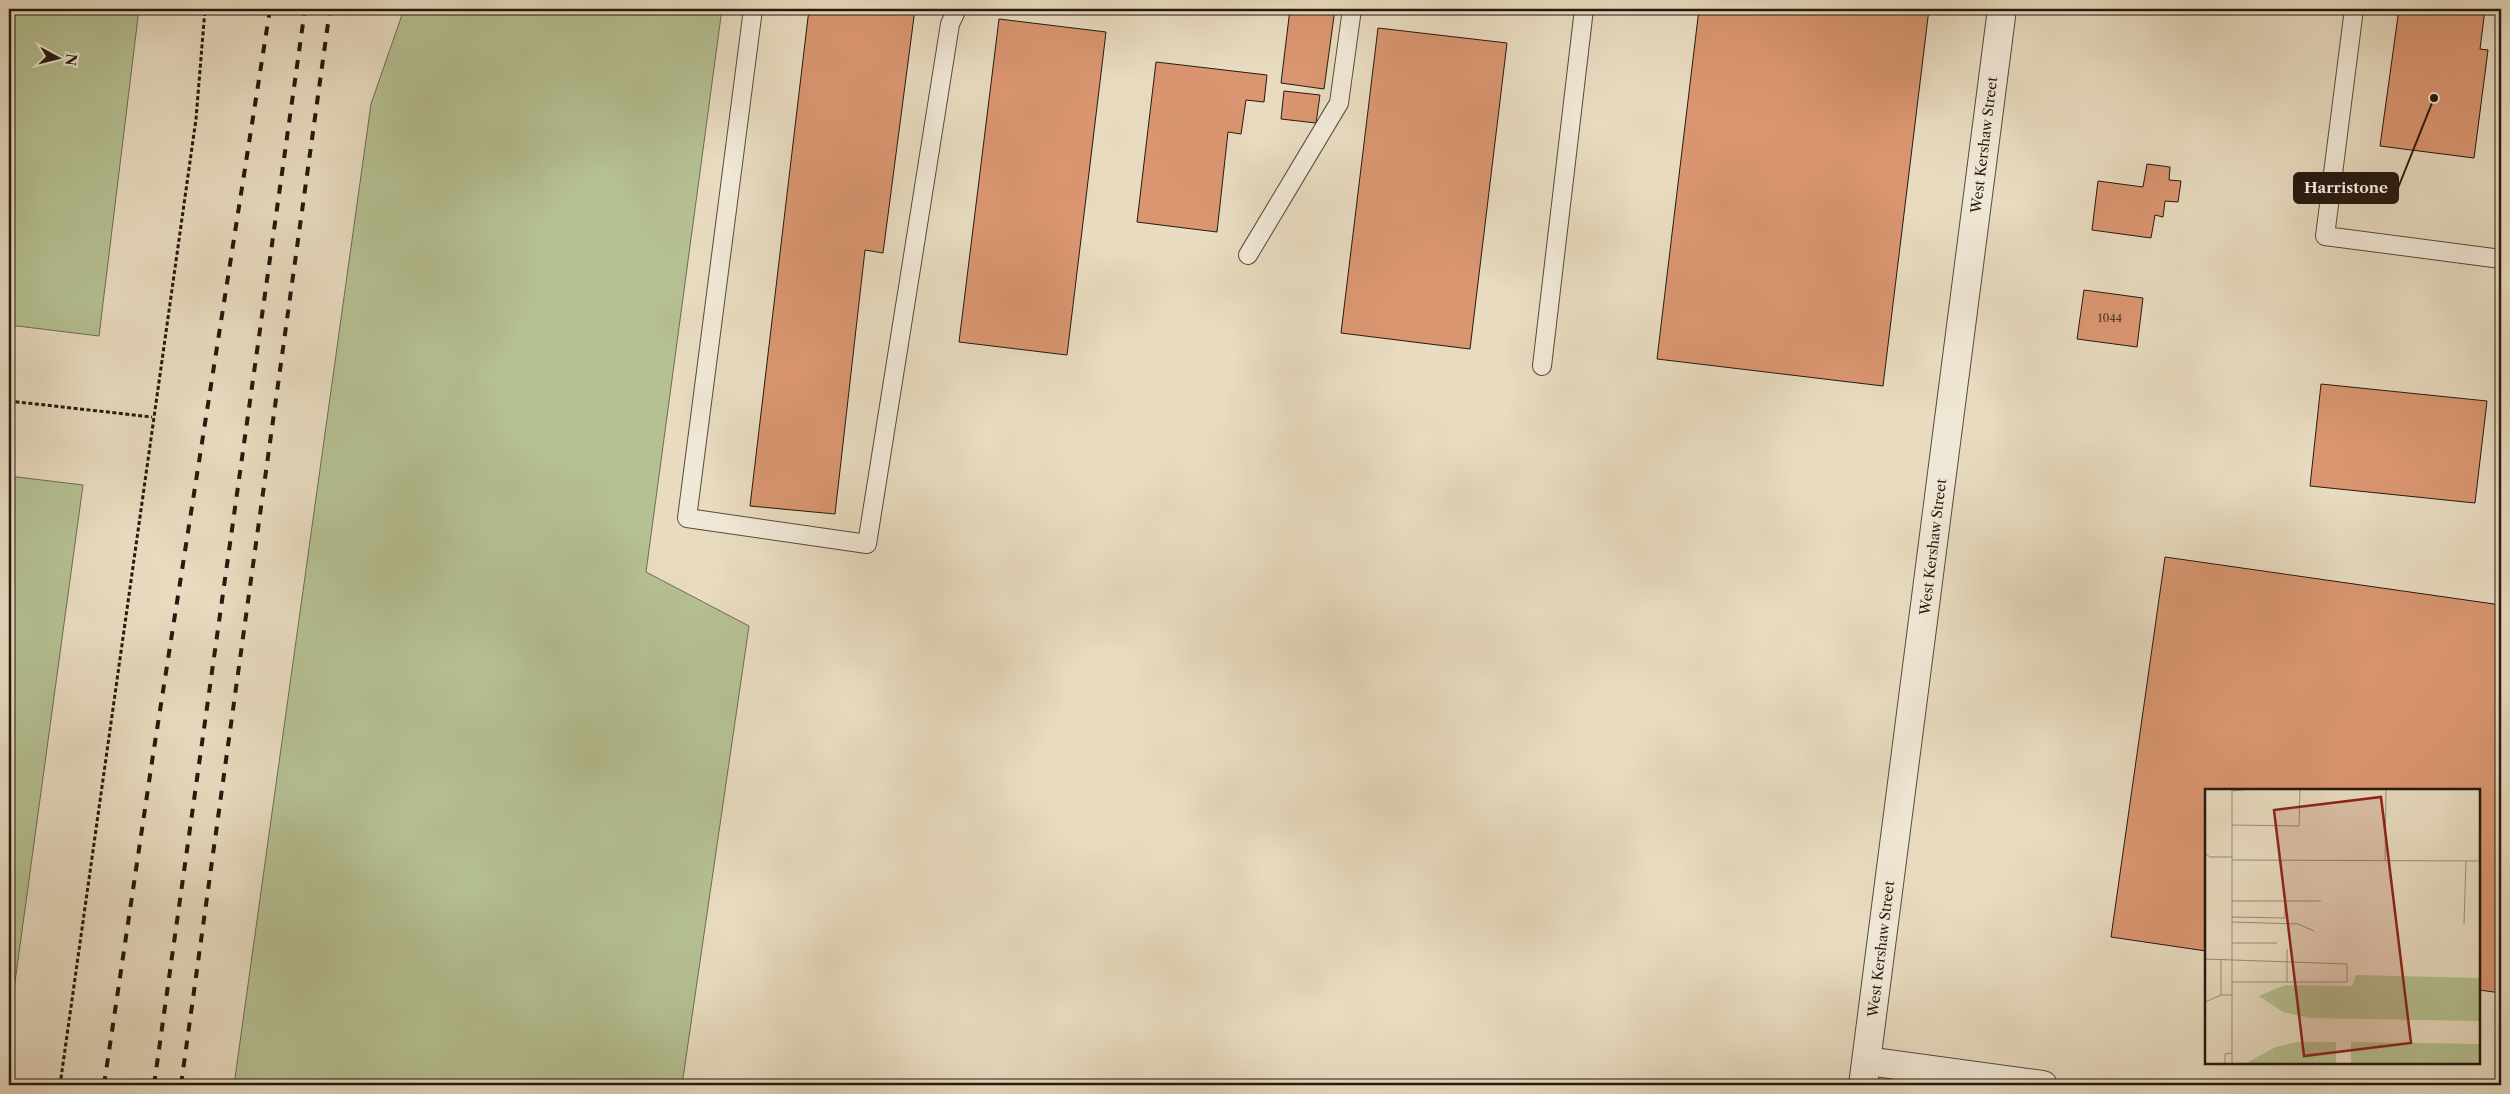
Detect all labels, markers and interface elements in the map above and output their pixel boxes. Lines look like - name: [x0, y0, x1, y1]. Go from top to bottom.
- north arrow: [32, 32, 82, 82]
- text: N: [61, 52, 81, 67]
- street label: West Kershaw Street: [1967, 76, 2001, 215]
- callout: Harristone: [2294, 173, 2398, 203]
- text: Harristone: [2304, 178, 2388, 197]
- house number: 1044: [2098, 311, 2122, 325]
- street label: West Kershaw Street: [1916, 478, 1950, 617]
- inset map: [2205, 789, 2480, 1064]
- street label: West Kershaw Street: [1864, 880, 1898, 1019]

